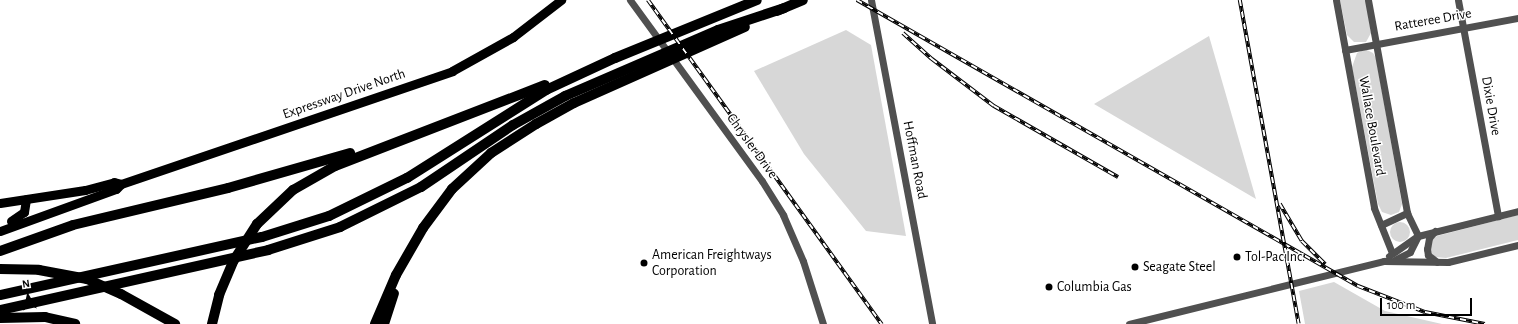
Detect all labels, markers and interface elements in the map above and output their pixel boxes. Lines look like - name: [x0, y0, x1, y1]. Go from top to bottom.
- street label: Ratteree Drive: [1393, 5, 1473, 35]
- street label: Expressway Drive North: [280, 65, 408, 123]
- street label: Wallace Boulevard: [1355, 75, 1389, 177]
- street label: Dixie Drive: [1478, 75, 1504, 137]
- street label: Chrysler Drive: [723, 110, 781, 182]
- street label: Hoffman Road: [899, 119, 931, 201]
- place label: American Freightways Corporation: [652, 247, 772, 280]
- place label: Tol-Pac Inc.: [1245, 249, 1305, 265]
- marker: Tol-Pac Inc.: [1232, 252, 1242, 262]
- marker: American Freightways Corporation: [639, 258, 649, 268]
- place label: Seagate Steel: [1143, 259, 1216, 275]
- marker: Seagate Steel: [1130, 262, 1140, 272]
- north arrow: [8, 276, 48, 316]
- text: N: [21, 278, 31, 290]
- place label: Columbia Gas: [1057, 279, 1132, 295]
- marker: Columbia Gas: [1044, 282, 1054, 292]
- scale bar: [1382, 290, 1474, 316]
- text: 100 m: [1387, 299, 1415, 311]

